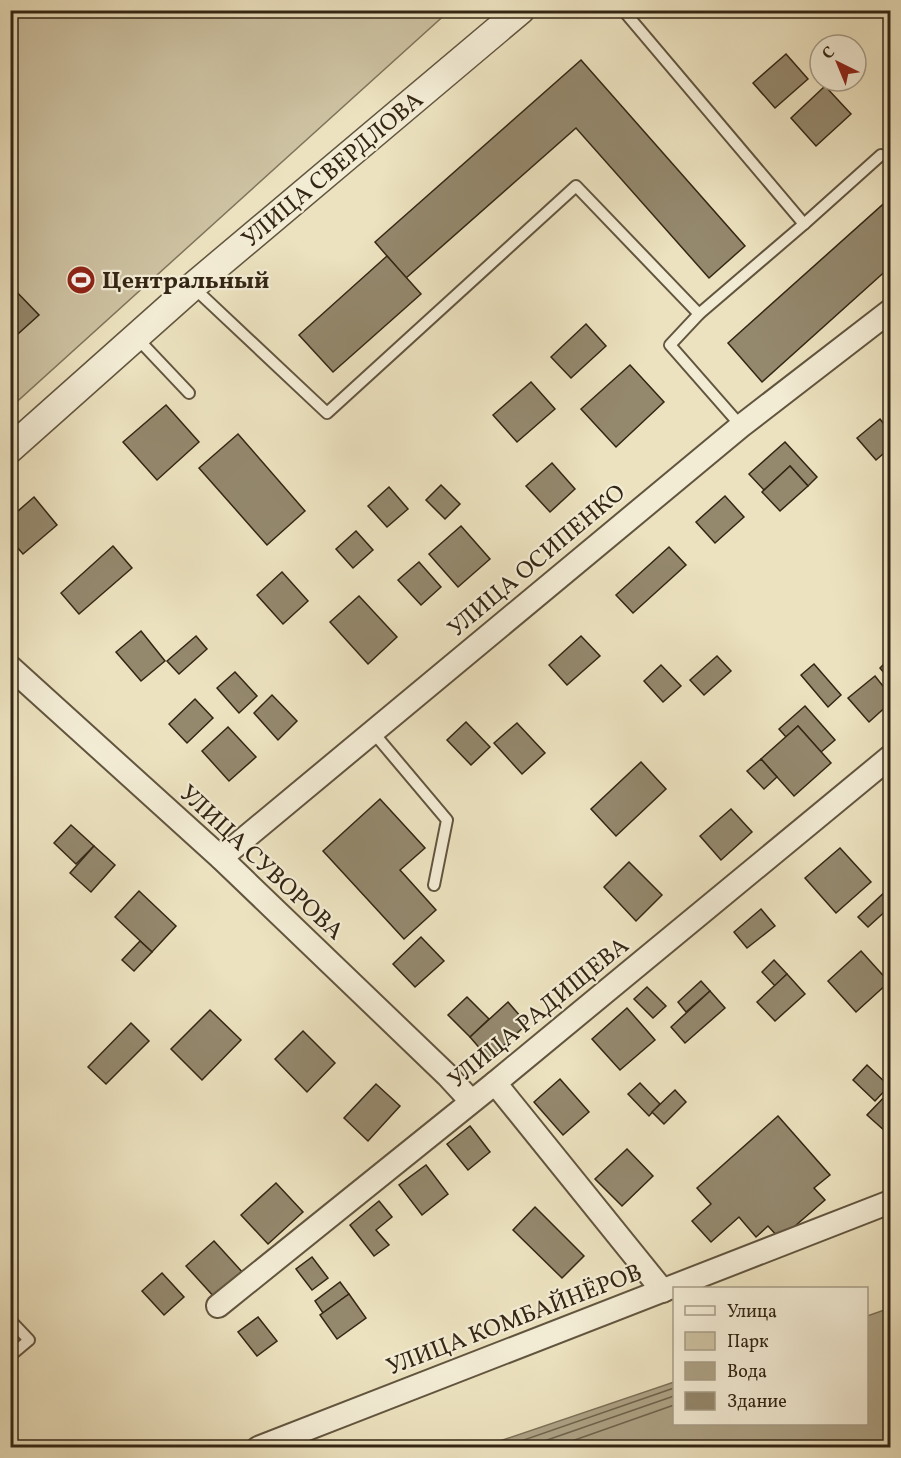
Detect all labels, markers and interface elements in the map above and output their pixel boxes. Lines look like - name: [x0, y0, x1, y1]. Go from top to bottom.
- north arrow: [808, 33, 868, 93]
- text: С: [818, 42, 840, 65]
- street label: УЛИЦА СВЕРДЛОВА: [235, 84, 431, 257]
- sports icon: Центральный: [65, 264, 97, 296]
- place label: Центральный: [102, 265, 270, 299]
- street label: УЛИЦА ОСИПЕНКО: [441, 477, 633, 646]
- street label: УЛИЦА СУВОРОВА: [171, 778, 351, 949]
- street label: УЛИЦА РАДИЩЕВА: [442, 930, 637, 1097]
- street label: УЛИЦА КОМБАЙНЁРОВ: [382, 1256, 647, 1385]
- legend: [673, 1287, 868, 1425]
- text: Улица: [727, 1300, 777, 1325]
- text: Парк: [727, 1330, 769, 1355]
- text: Вода: [727, 1360, 767, 1385]
- text: Здание: [727, 1390, 787, 1415]

